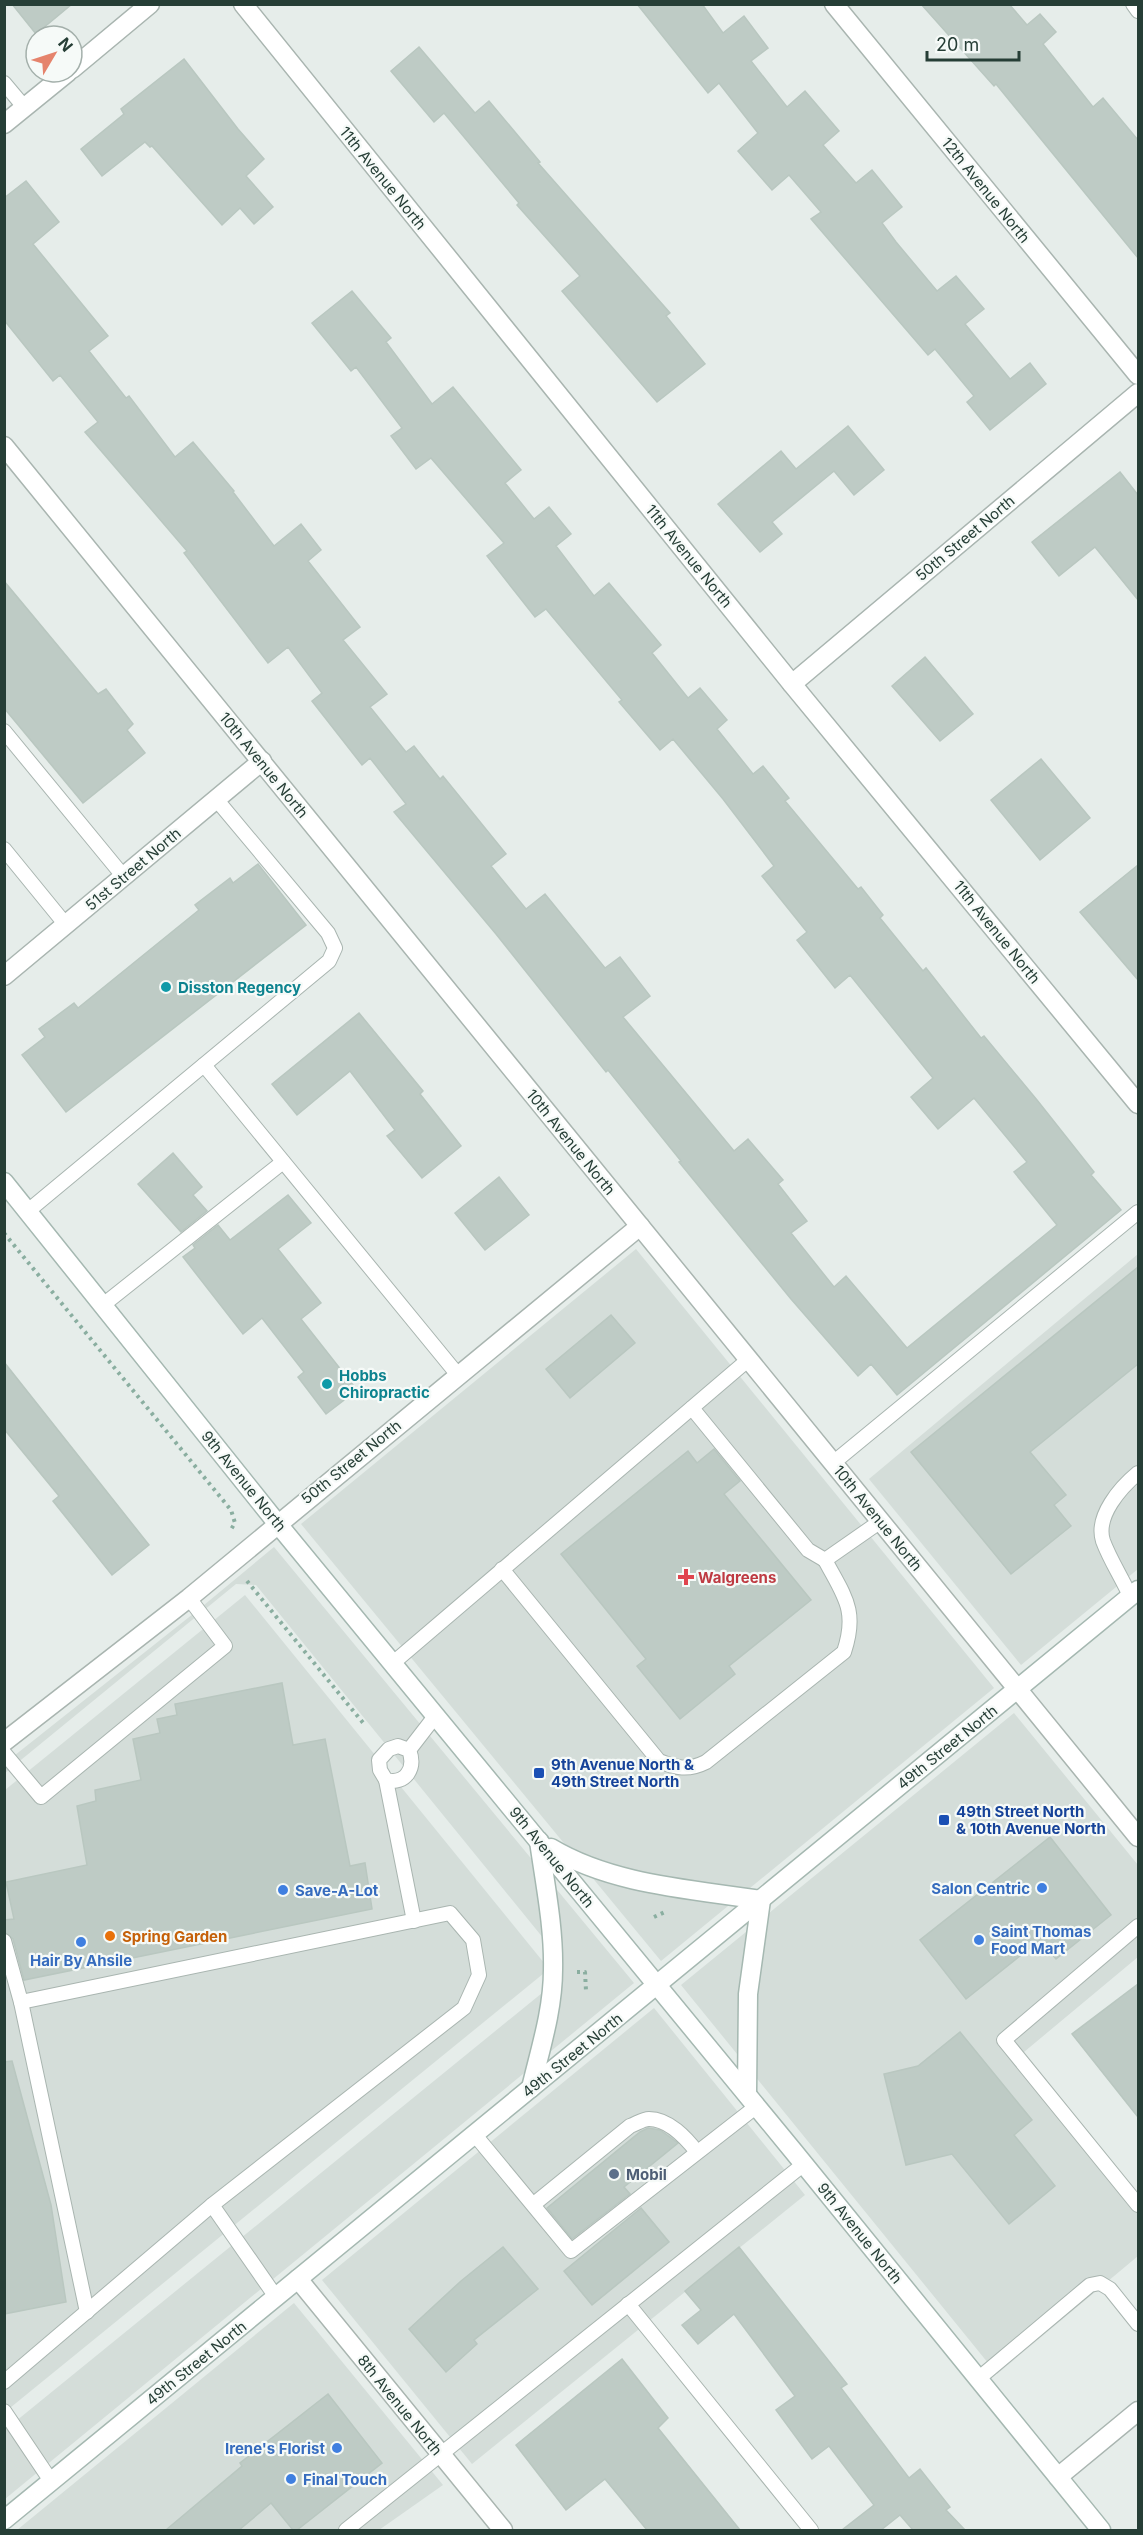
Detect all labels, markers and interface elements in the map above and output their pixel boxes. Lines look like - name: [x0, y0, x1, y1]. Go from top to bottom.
- north arrow: [24, 24, 84, 84]
- scale bar: [927, 24, 1018, 62]
- text: N: [54, 34, 77, 56]
- text: 20 m: [936, 34, 979, 55]
- street label: 11th Avenue North: [336, 123, 430, 233]
- street label: 12th Avenue North: [938, 133, 1034, 247]
- street label: 50th Street North: [912, 491, 1018, 585]
- street label: 11th Avenue North: [642, 501, 736, 611]
- street label: 10th Avenue North: [216, 708, 312, 822]
- street label: 51st Street North: [81, 824, 185, 914]
- street label: 11th Avenue North: [950, 877, 1044, 987]
- place label: Disston Regency: [178, 978, 301, 997]
- marker: Disston Regency: [159, 980, 173, 994]
- street label: 10th Avenue North: [523, 1085, 619, 1199]
- place label: Hobbs Chiropractic: [339, 1366, 430, 1402]
- marker: Hobbs Chiropractic: [320, 1377, 334, 1391]
- street label: 50th Street North: [297, 1416, 405, 1508]
- street label: 9th Avenue North: [197, 1427, 291, 1535]
- street label: 10th Avenue North: [830, 1461, 926, 1575]
- place label: Walgreens: [698, 1568, 776, 1587]
- marker: Walgreens: [679, 1570, 693, 1584]
- street label: 49th Street North: [893, 1701, 1001, 1793]
- place label: 9th Avenue North & 49th Street North: [551, 1755, 694, 1791]
- marker: 9th Avenue North & 49th Street North: [532, 1766, 546, 1780]
- place label: 49th Street North & 10th Avenue North: [956, 1802, 1106, 1838]
- street label: 9th Avenue North: [505, 1803, 599, 1911]
- marker: 49th Street North & 10th Avenue North: [937, 1813, 951, 1827]
- place label: Salon Centric: [931, 1879, 1030, 1898]
- place label: Save-A-Lot: [295, 1881, 379, 1900]
- marker: Salon Centric: [1035, 1881, 1049, 1895]
- marker: Save-A-Lot: [276, 1883, 290, 1897]
- place label: Saint Thomas Food Mart: [991, 1922, 1091, 1958]
- place label: Spring Garden: [122, 1927, 227, 1946]
- marker: Spring Garden: [103, 1929, 117, 1943]
- marker: Saint Thomas Food Mart: [972, 1933, 986, 1947]
- marker: Hair By Ahsile: [74, 1935, 88, 1949]
- place label: Hair By Ahsile: [30, 1951, 132, 1970]
- street label: 49th Street North: [518, 2009, 626, 2101]
- place label: Mobil: [626, 2165, 667, 2184]
- marker: Mobil: [607, 2167, 621, 2181]
- street label: 9th Avenue North: [813, 2179, 907, 2287]
- street label: 49th Street North: [142, 2317, 250, 2409]
- street label: 8th Avenue North: [354, 2351, 446, 2459]
- place label: Irene's Florist: [225, 2439, 326, 2458]
- marker: Irene's Florist: [330, 2441, 344, 2455]
- place label: Final Touch: [303, 2470, 387, 2489]
- marker: Final Touch: [284, 2472, 298, 2486]

